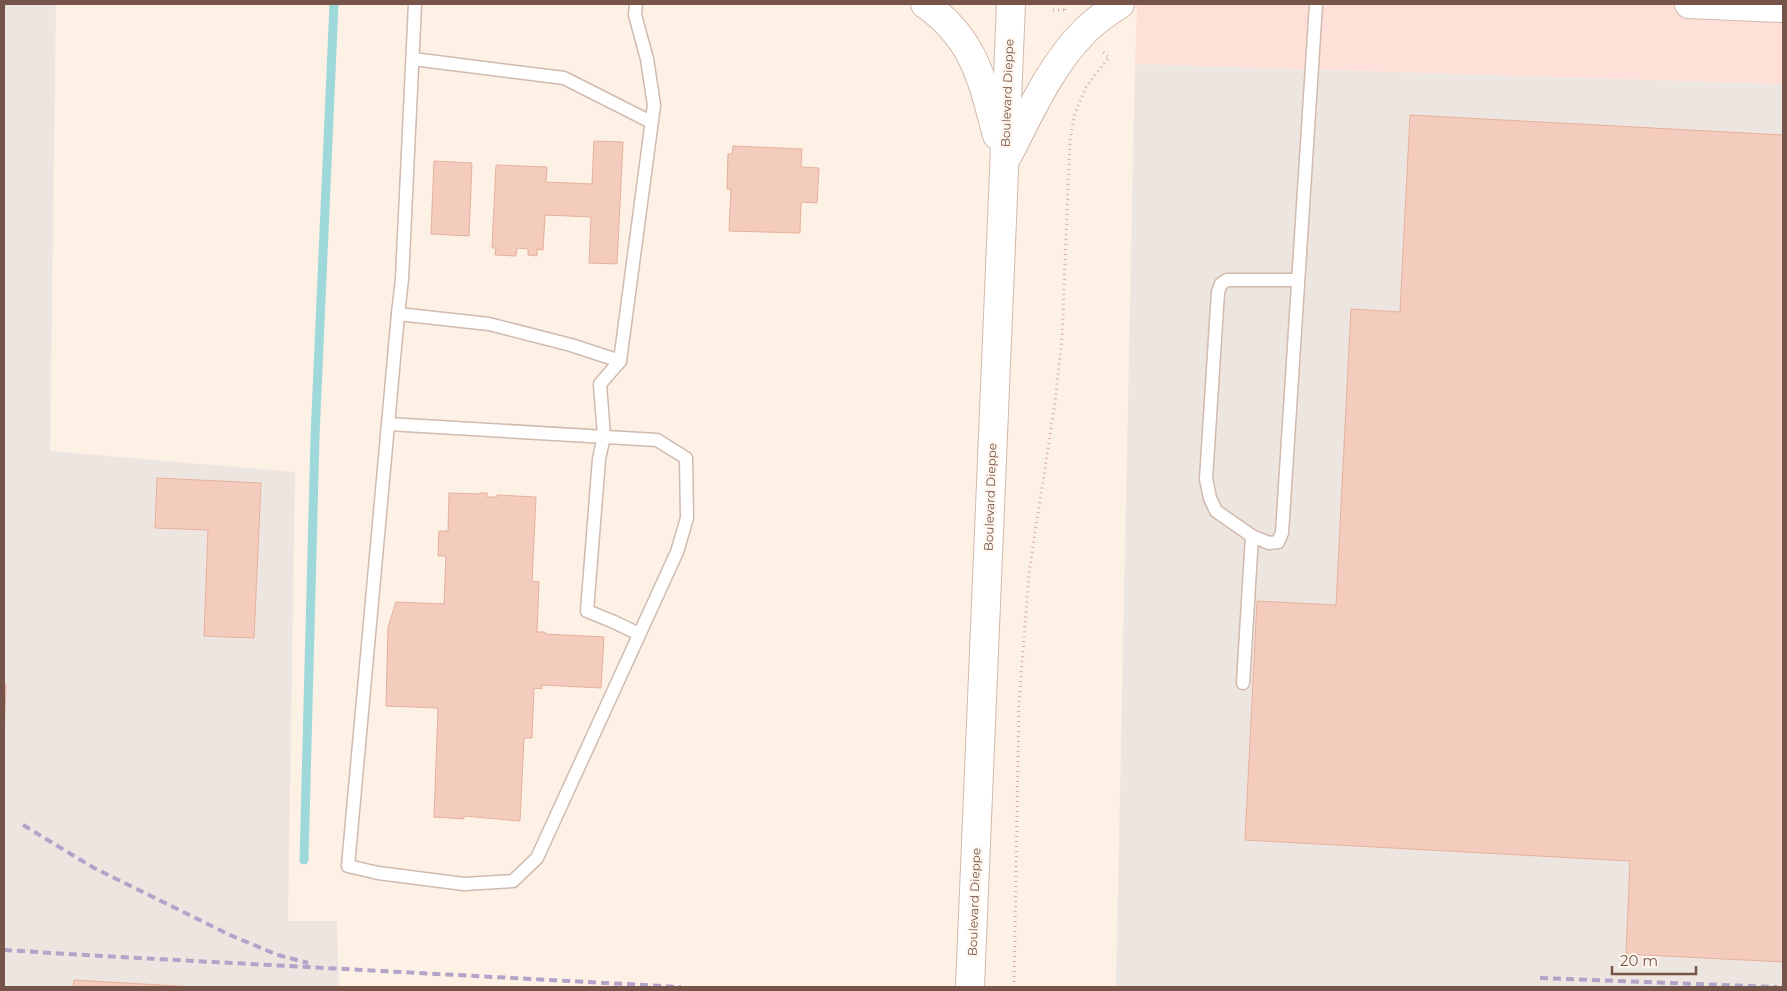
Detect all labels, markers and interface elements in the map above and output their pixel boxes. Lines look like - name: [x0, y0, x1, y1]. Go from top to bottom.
- street label: Boulevard Dieppe: [998, 39, 1016, 147]
- street label: Boulevard Dieppe: [981, 443, 999, 551]
- street label: Boulevard Dieppe: [965, 848, 983, 956]
- scale bar: [1612, 944, 1696, 976]
- text: 20 m: [1620, 951, 1658, 970]

